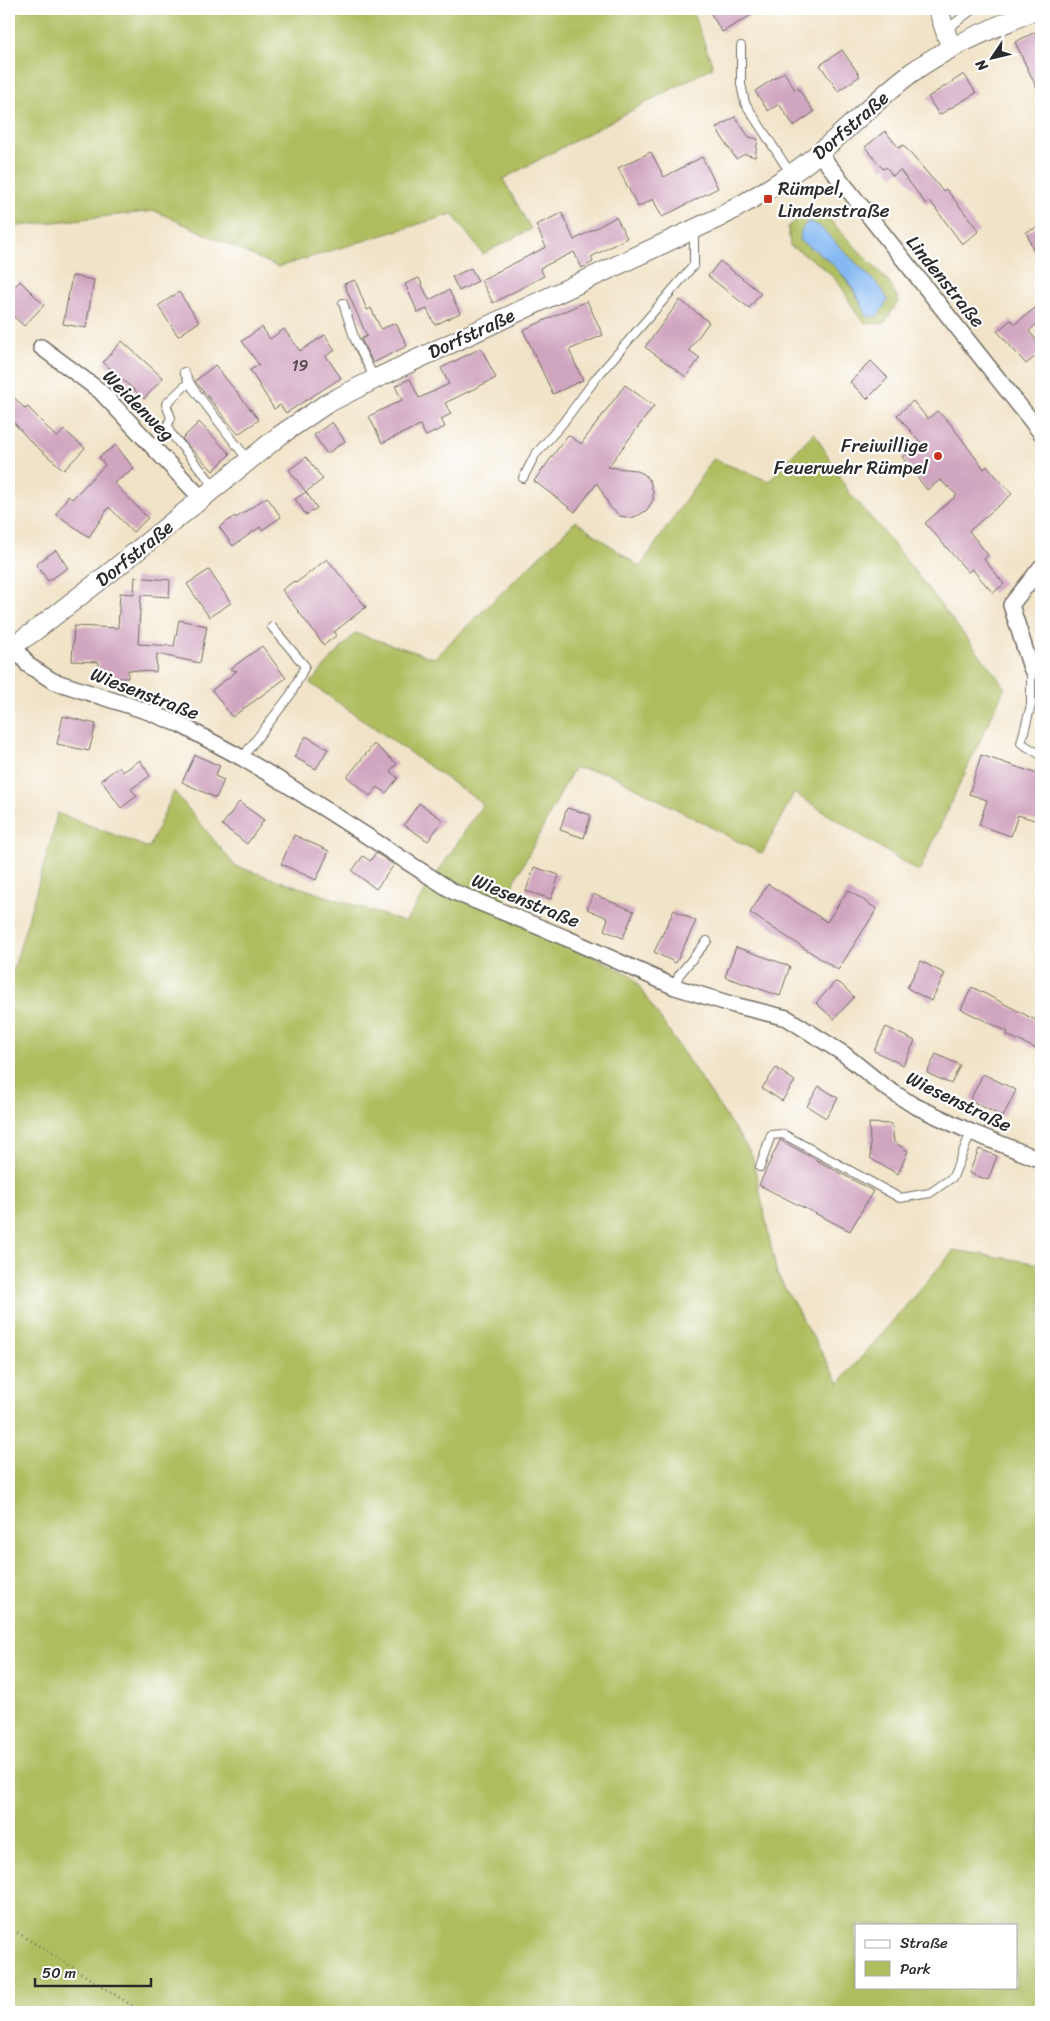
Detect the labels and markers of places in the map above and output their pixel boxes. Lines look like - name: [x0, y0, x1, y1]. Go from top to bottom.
- place label: Rümpel, Lindenstraße: [778, 172, 890, 227]
- marker: Rümpel, Lindenstraße: [762, 193, 774, 205]
- place label: Freiwillige Feuerwehr Rümpel: [774, 429, 929, 484]
- marker: Freiwillige Feuerwehr Rümpel: [932, 450, 944, 462]

